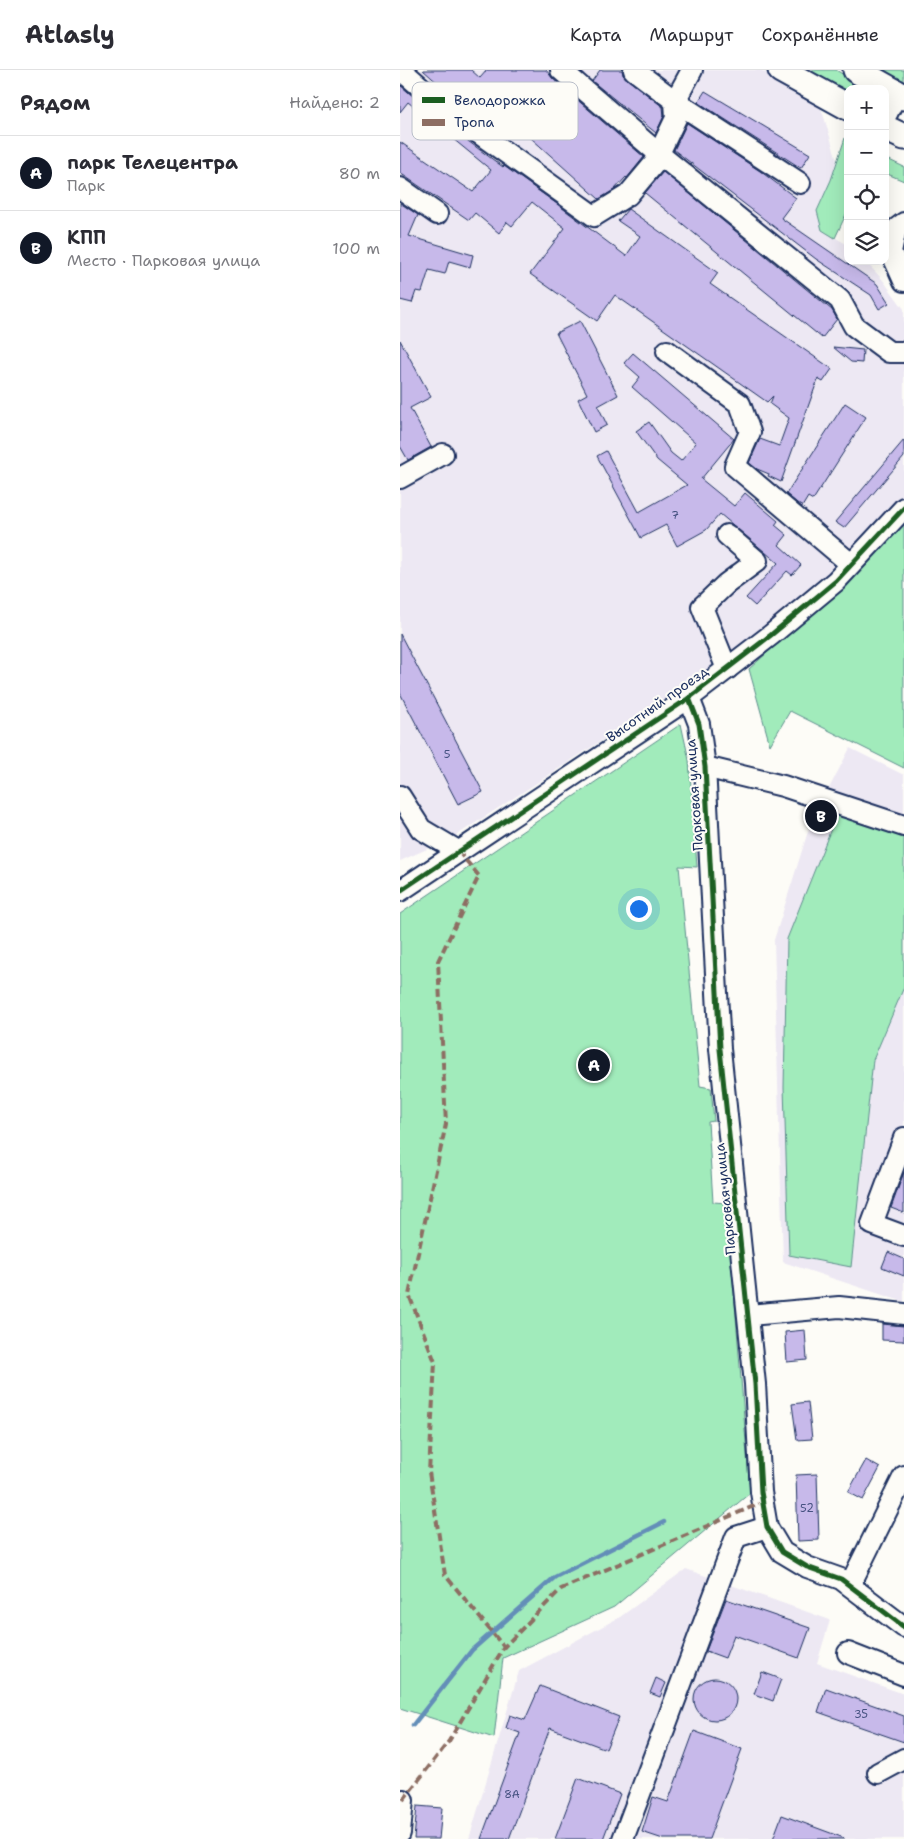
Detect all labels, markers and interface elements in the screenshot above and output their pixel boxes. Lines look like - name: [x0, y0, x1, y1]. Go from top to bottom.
- text: Atlasly: [25, 19, 115, 51]
- text: Карта: [570, 23, 621, 47]
- text: Маршрут: [649, 23, 733, 47]
- text: Сохранённые: [761, 23, 879, 47]
- legend: [412, 82, 578, 140]
- map controls: [844, 85, 889, 265]
- button: +: [844, 85, 889, 130]
- text: Рядом: [20, 89, 90, 117]
- text: Велодорожка: [454, 91, 546, 109]
- text: Найдено: 2: [289, 92, 380, 113]
- text: Тропа: [454, 113, 495, 131]
- button: −: [844, 130, 889, 175]
- text: парк Телецентра: [67, 150, 238, 175]
- text: A: [30, 163, 42, 184]
- text: 80 m: [339, 163, 380, 184]
- text: Парк: [67, 175, 105, 196]
- button: locate: [844, 175, 889, 220]
- button: layers: [844, 220, 889, 265]
- text: КПП: [67, 225, 106, 250]
- text: B: [31, 238, 41, 259]
- text: 100 m: [332, 238, 380, 259]
- text: Место · Парковая улица: [67, 250, 260, 271]
- house number: 7: [671, 508, 679, 523]
- street label: Высотный проезд: [602, 662, 712, 746]
- street label: Парковая улица: [681, 738, 707, 852]
- house number: 5: [444, 747, 451, 762]
- pin: B: [805, 797, 837, 835]
- your location: [626, 896, 652, 922]
- pin: A: [578, 1046, 610, 1084]
- street label: Парковая улица: [710, 1142, 740, 1256]
- house number: 52: [800, 1501, 814, 1516]
- house number: 35: [854, 1707, 868, 1722]
- house number: 8А: [504, 1787, 520, 1802]

